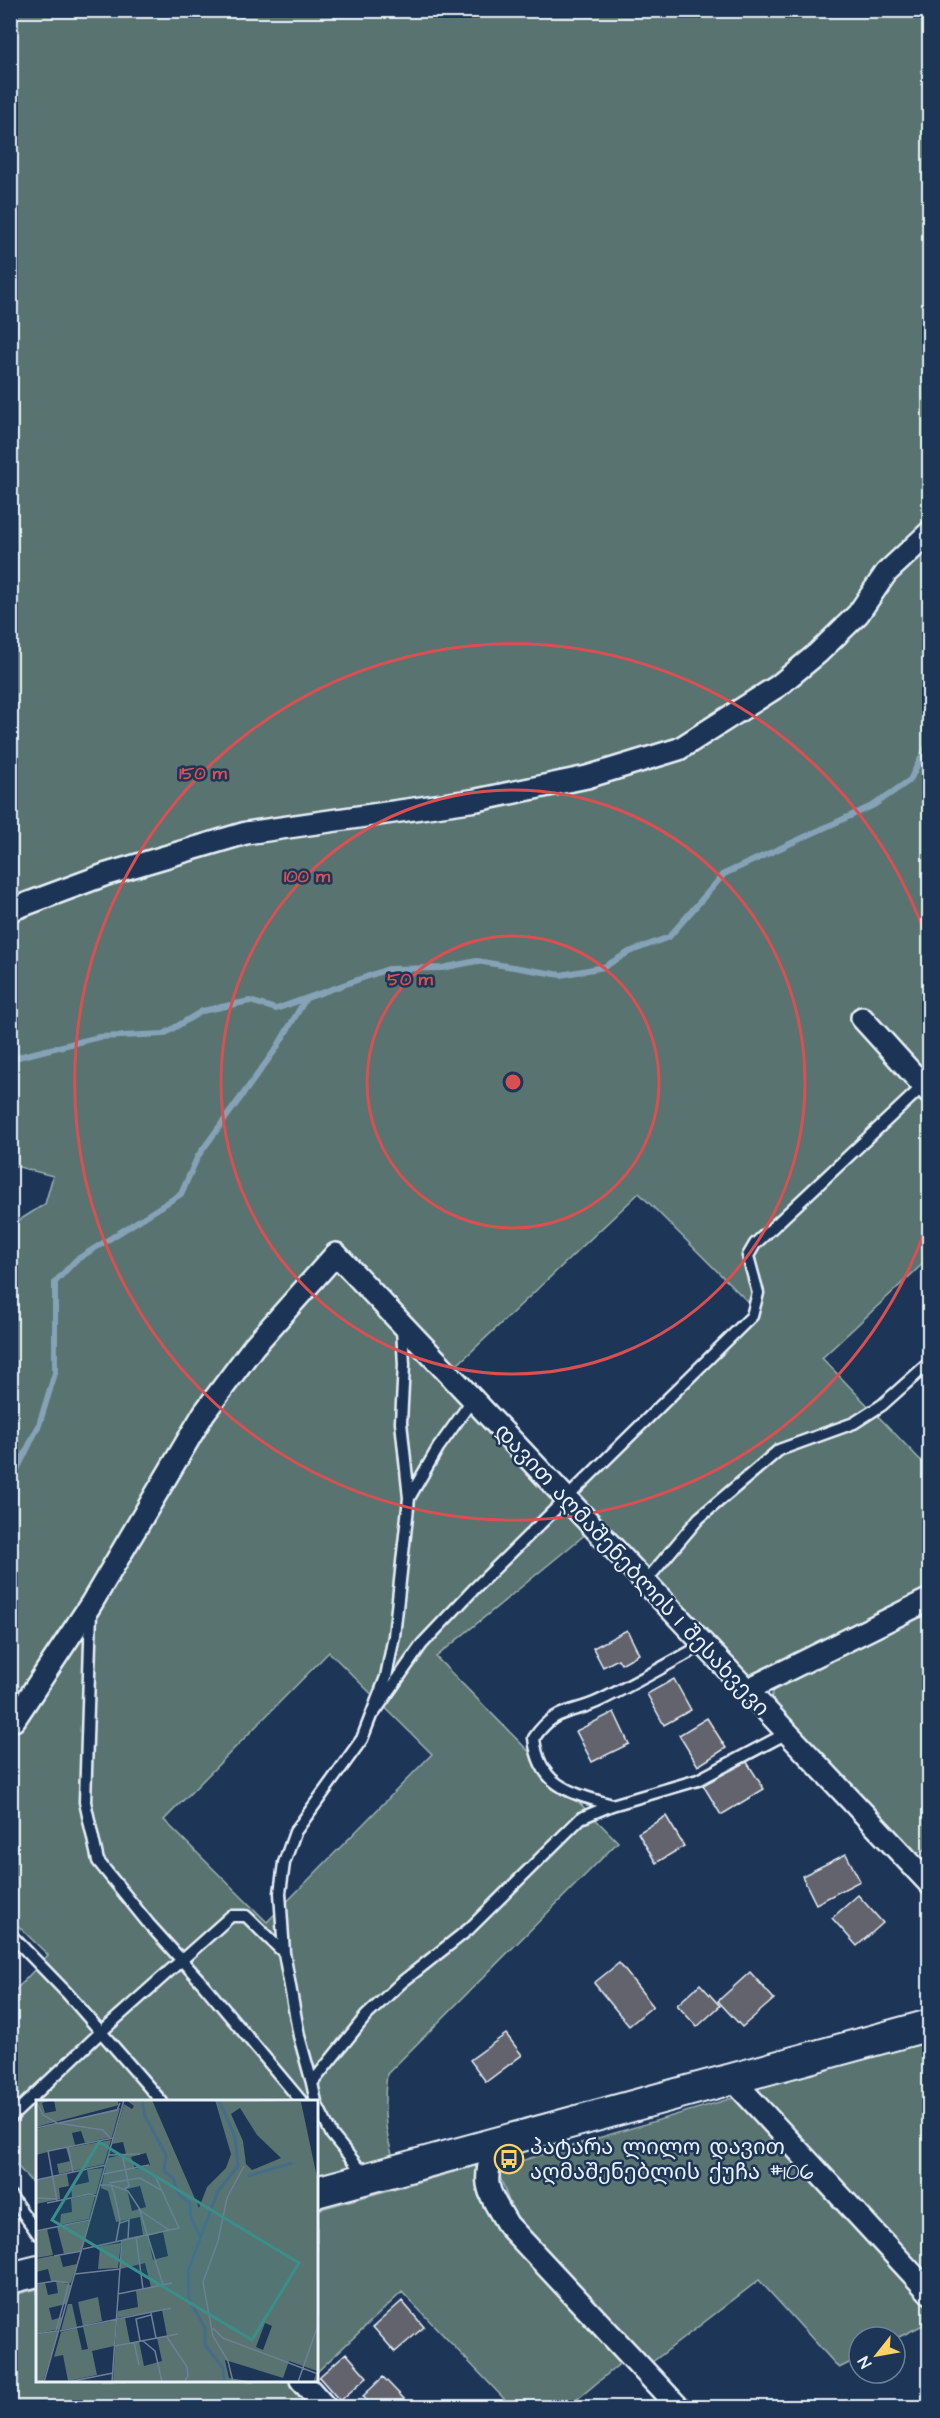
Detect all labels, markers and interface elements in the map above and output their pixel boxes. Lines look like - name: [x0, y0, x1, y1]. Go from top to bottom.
- text: 150 m: [179, 761, 228, 786]
- text: 100 m: [284, 864, 331, 889]
- text: 50 m: [387, 967, 434, 992]
- centre of rings: [503, 1072, 523, 1092]
- street label: დავით აღმაშენებლის I შესახვევი: [487, 1417, 776, 1723]
- inset map: [36, 2100, 318, 2382]
- place label: პატარა ლილო დავით აღმაშენებლის ქუჩა #106: [530, 2132, 814, 2188]
- bus stop icon: პატარა ლილო დავით აღმაშენებლის ქუჩა #106: [493, 2143, 525, 2175]
- north arrow: [847, 2325, 907, 2385]
- text: N: [853, 2352, 877, 2372]

